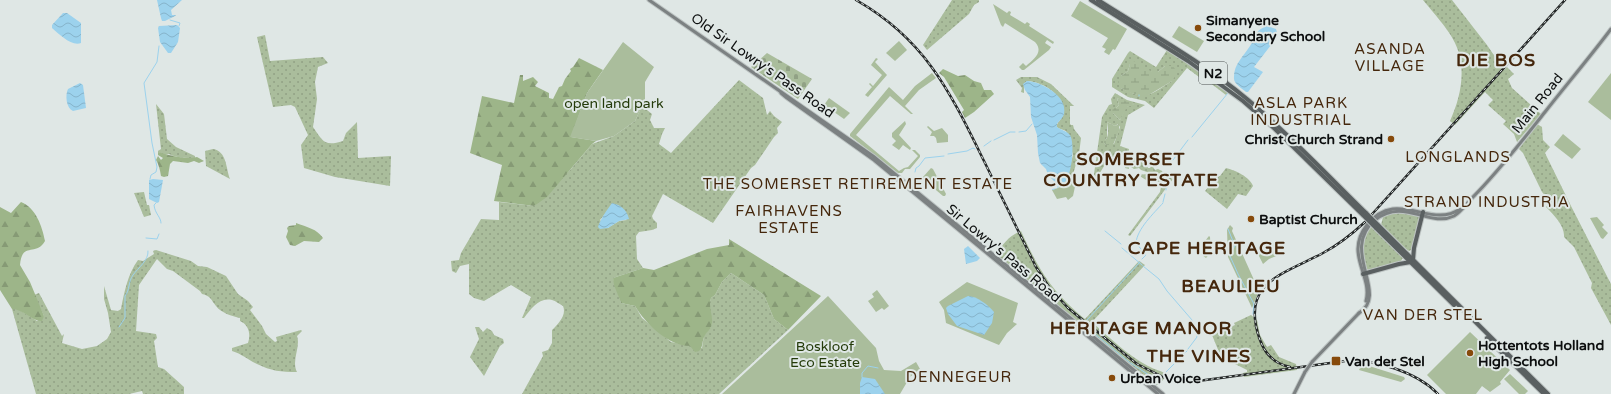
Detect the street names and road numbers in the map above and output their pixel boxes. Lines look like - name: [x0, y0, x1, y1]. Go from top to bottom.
- street label: Old Sir Lowry's Pass Road: [688, 9, 838, 121]
- road number: N2: [1199, 62, 1227, 84]
- street label: Main Road: [1508, 70, 1567, 137]
- street label: Sir Lowry's Pass Road: [943, 201, 1064, 306]

